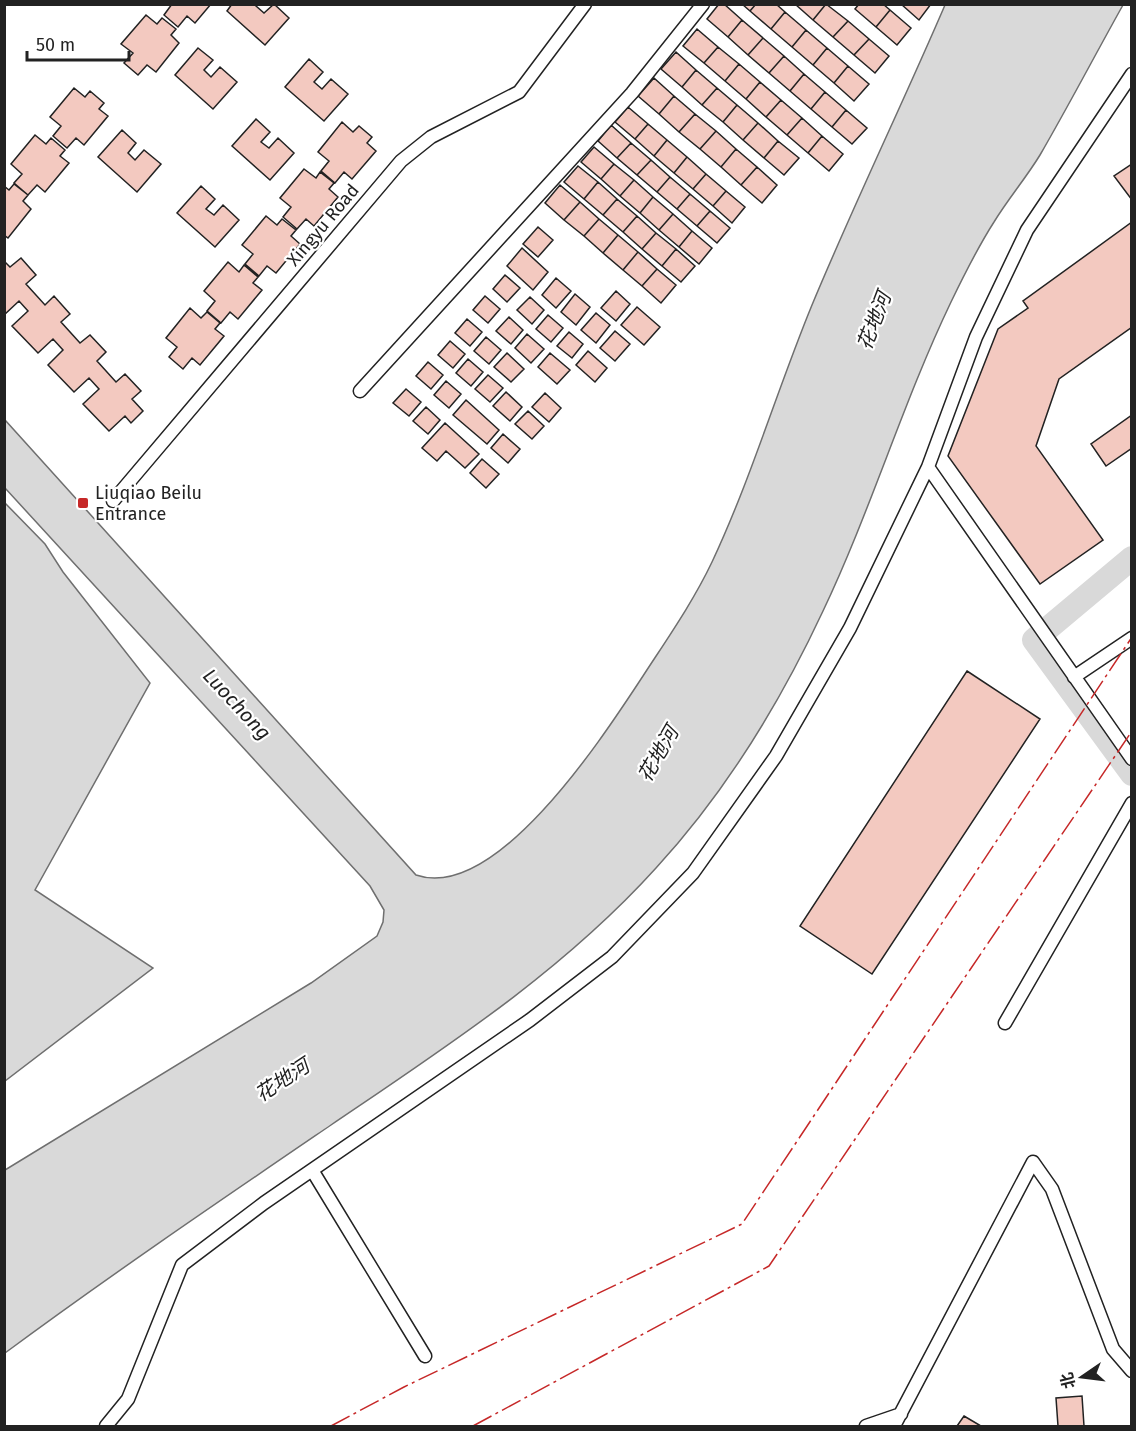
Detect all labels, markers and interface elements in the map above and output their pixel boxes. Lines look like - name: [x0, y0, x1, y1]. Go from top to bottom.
- scale bar: [27, 24, 129, 62]
- text: 50 m: [36, 34, 75, 56]
- street label: Xingyu Road: [282, 180, 364, 270]
- water label: 花地河: [852, 285, 897, 353]
- place label: Liuqiao Beilu Entrance: [95, 482, 202, 525]
- marker: Liuqiao Beilu Entrance: [76, 496, 90, 510]
- water label: Luochong: [198, 663, 276, 745]
- water label: 花地河: [633, 719, 685, 786]
- water label: 花地河: [250, 1051, 317, 1106]
- north arrow: [1052, 1347, 1112, 1407]
- text: 北: [1057, 1370, 1079, 1391]

